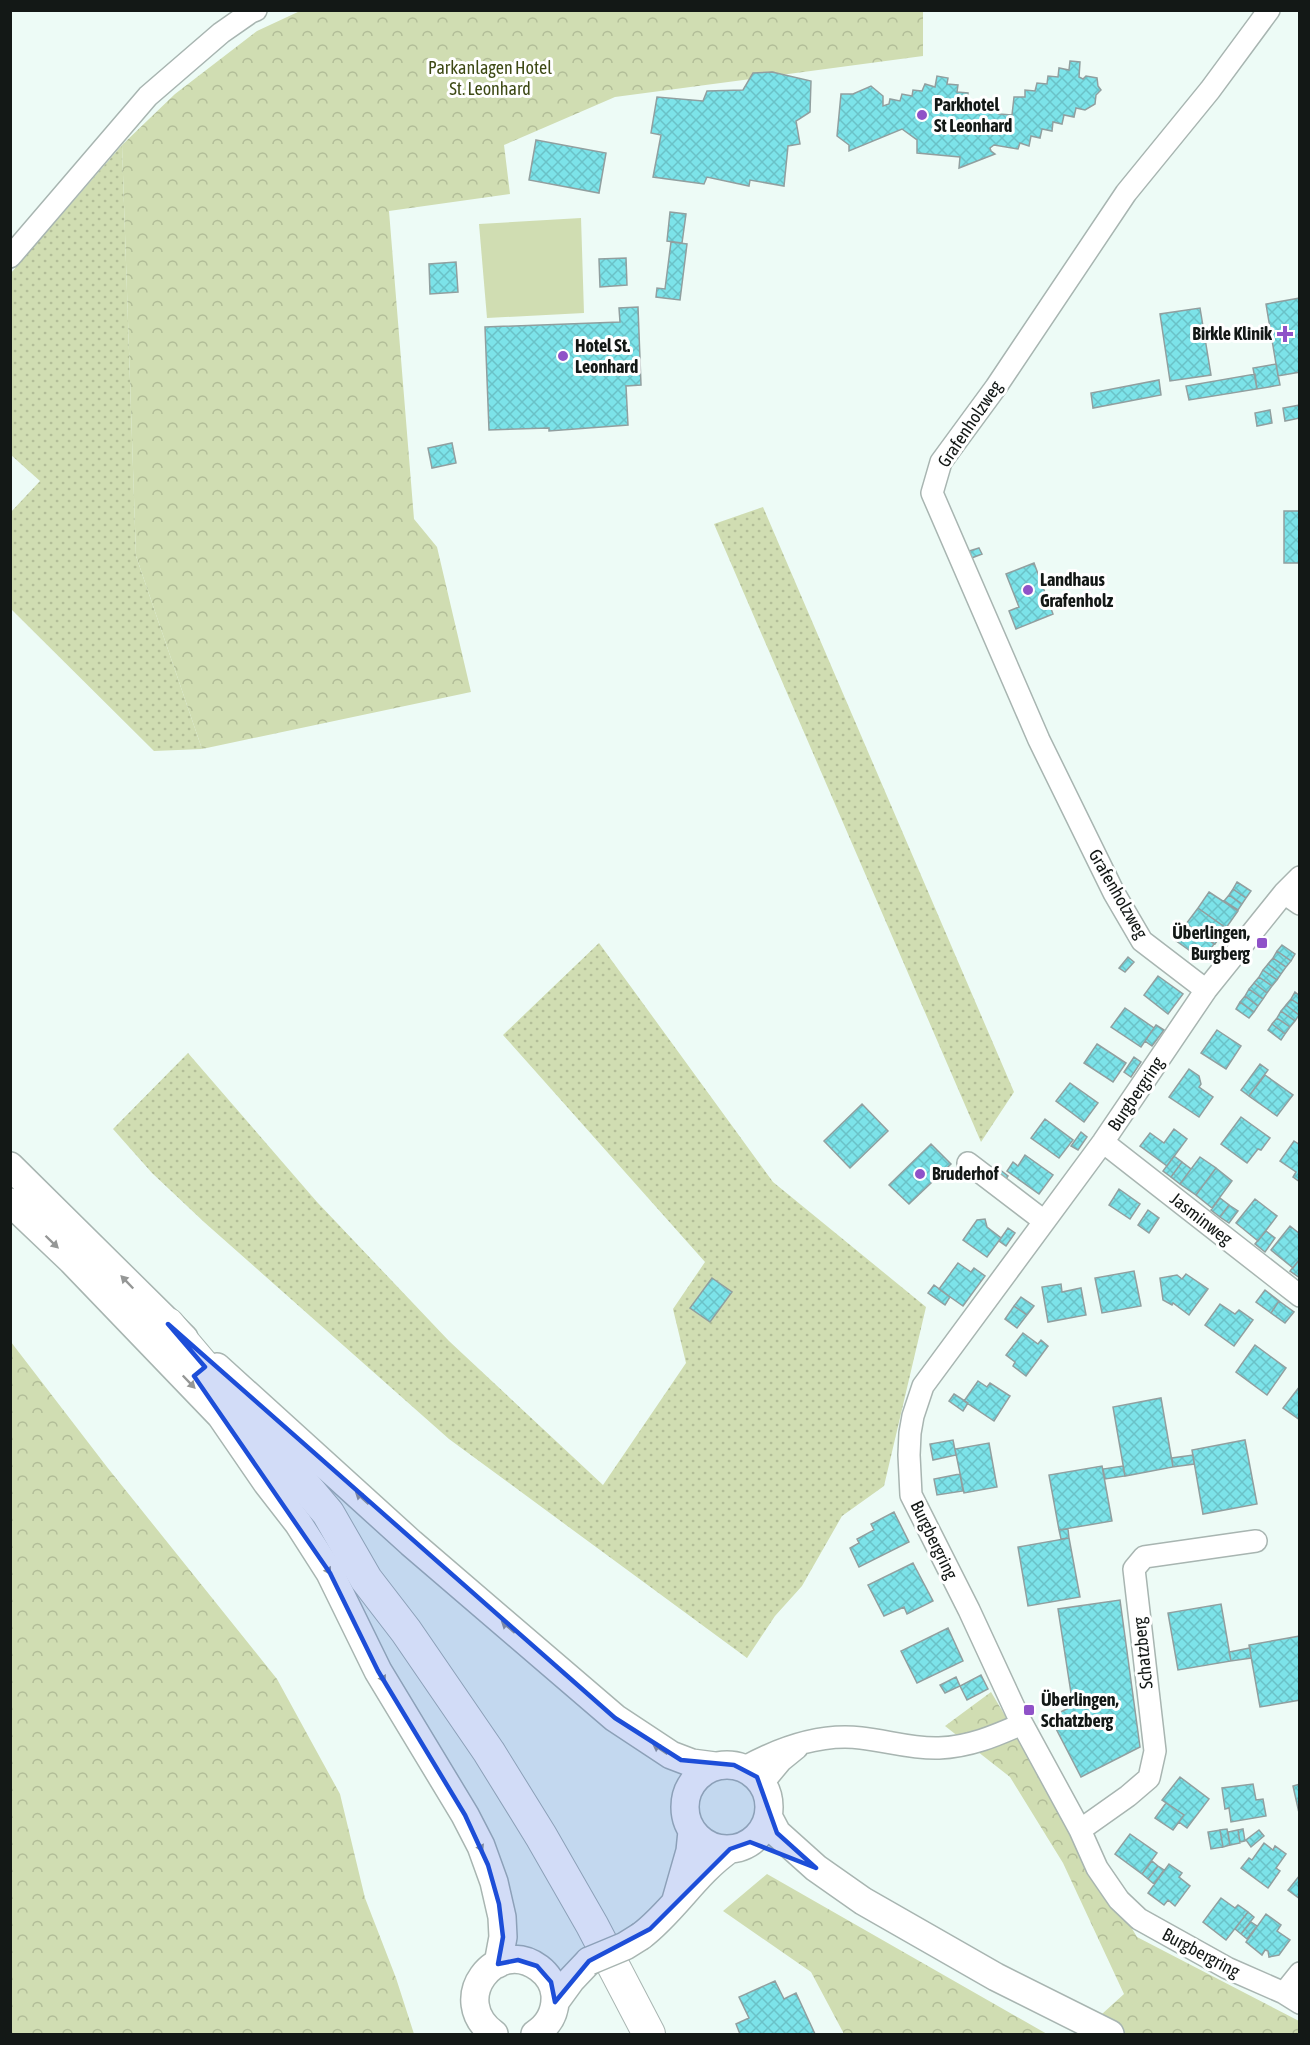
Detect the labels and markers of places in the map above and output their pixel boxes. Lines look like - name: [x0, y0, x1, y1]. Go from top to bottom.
- place label: Parkhotel St Leonhard: [934, 94, 1012, 136]
- marker: Parkhotel St Leonhard: [915, 108, 929, 122]
- place label: Birkle Klinik: [1192, 323, 1273, 344]
- marker: Birkle Klinik: [1276, 325, 1294, 343]
- place label: Hotel St. Leonhard: [575, 335, 638, 377]
- marker: Hotel St. Leonhard: [556, 349, 570, 363]
- place label: Landhaus Grafenholz: [1040, 569, 1114, 611]
- marker: Landhaus Grafenholz: [1021, 583, 1035, 597]
- place label: Überlingen, Burgberg: [1172, 922, 1250, 964]
- marker: Überlingen, Burgberg: [1255, 936, 1269, 950]
- place label: Bruderhof: [932, 1163, 1000, 1184]
- marker: Bruderhof: [913, 1167, 927, 1181]
- place label: Überlingen, Schatzberg: [1041, 1689, 1119, 1731]
- marker: Überlingen, Schatzberg: [1022, 1703, 1036, 1717]

